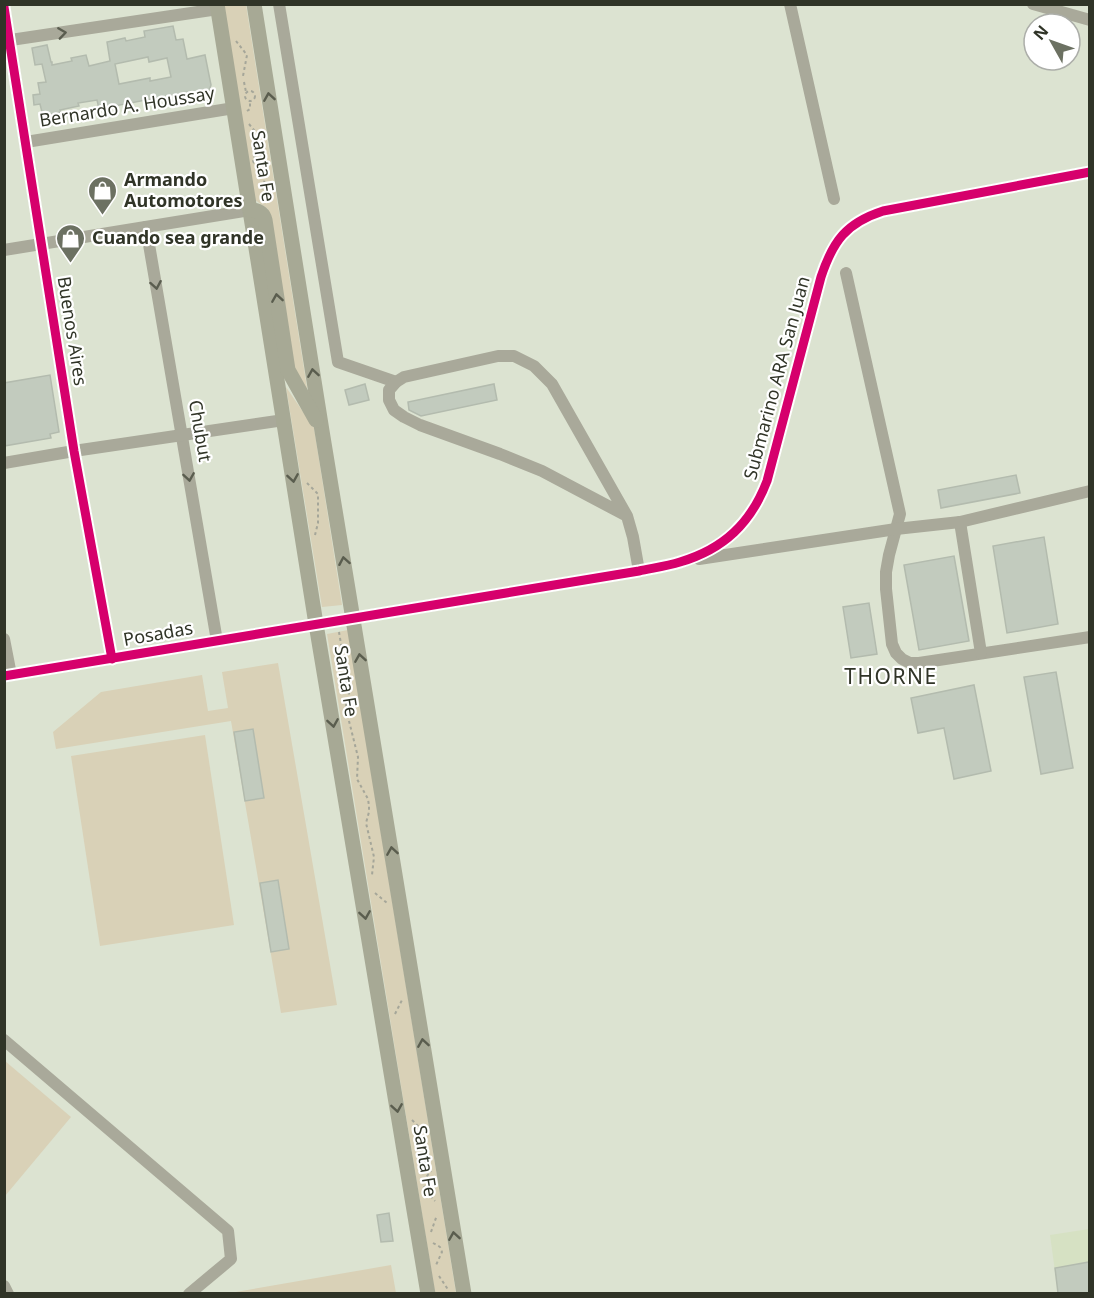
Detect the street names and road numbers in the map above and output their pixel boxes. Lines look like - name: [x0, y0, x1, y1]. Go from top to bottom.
- street label: Bernardo A. Houssay: [38, 80, 217, 132]
- street label: Santa Fe: [247, 128, 281, 203]
- street label: Submarino ARA San Juan: [737, 273, 815, 482]
- street label: Buenos Aires: [53, 274, 93, 387]
- street label: Chubut: [184, 398, 218, 464]
- street label: Posadas: [121, 615, 195, 651]
- street label: Santa Fe: [330, 643, 364, 718]
- street label: Santa Fe: [409, 1123, 443, 1198]

